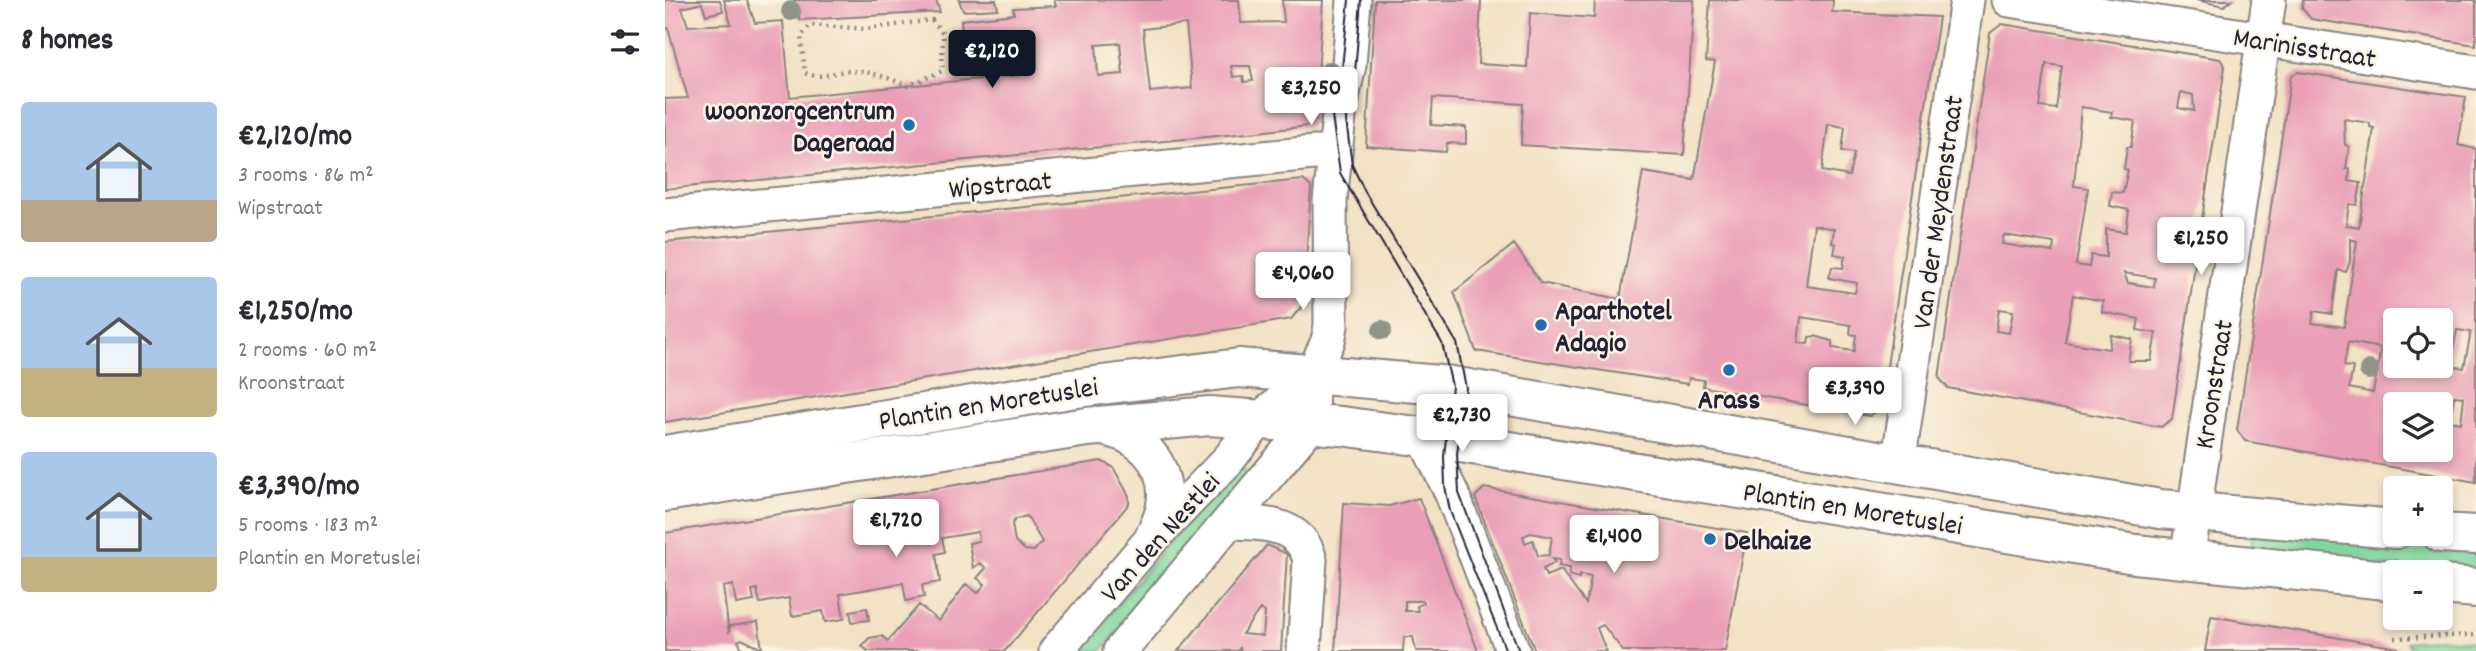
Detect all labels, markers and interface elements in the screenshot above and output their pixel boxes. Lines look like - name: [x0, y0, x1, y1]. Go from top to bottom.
- street label: Marinisstraat: [2230, 20, 2378, 82]
- text: 8 homes: [21, 21, 113, 64]
- icon: filters: [606, 23, 644, 61]
- pin: €2,120: [935, 31, 1049, 90]
- text: €2,120: [965, 36, 1019, 69]
- pin: €3,250: [1254, 68, 1368, 127]
- text: €3,250: [1281, 73, 1341, 106]
- street label: Van der Meydenstraat: [1905, 93, 1977, 332]
- place label: woonzorgcentrum Dageraad: [705, 94, 895, 166]
- text: €2,120/mo: [238, 117, 352, 160]
- marker: woonzorgcentrum Dageraad: [901, 117, 917, 133]
- icon: home: [77, 130, 161, 214]
- text: 3 rooms · 86 m²: [238, 160, 374, 193]
- street label: Wipstraat: [947, 164, 1054, 212]
- text: Wipstraat: [238, 193, 323, 226]
- pin: €1,250: [2144, 218, 2258, 277]
- text: €1,250: [2173, 223, 2229, 256]
- pin: €4,060: [1246, 252, 1360, 312]
- text: €4,060: [1271, 258, 1335, 291]
- text: €1,250/mo: [238, 292, 353, 335]
- place label: Aparthotel Adagio: [1555, 294, 1672, 366]
- icon: home: [77, 305, 161, 389]
- map controls: [2383, 308, 2453, 630]
- button: locate: [2383, 308, 2453, 378]
- marker: Aparthotel Adagio: [1533, 317, 1549, 333]
- street label: Kroonstraat: [2187, 317, 2247, 452]
- text: 2 rooms · 60 m²: [238, 335, 377, 368]
- marker: Arass: [1721, 362, 1737, 378]
- text: Kroonstraat: [238, 368, 345, 401]
- pin: €3,390: [1798, 368, 1912, 427]
- street label: Plantin en Moretuslei: [876, 370, 1101, 444]
- text: €3,390: [1825, 373, 1885, 406]
- place label: Arass: [1698, 383, 1760, 423]
- button: layers: [2383, 392, 2453, 462]
- pin: €2,730: [1405, 394, 1519, 454]
- text: €2,730: [1433, 400, 1491, 433]
- street label: Van den Nestlei: [1093, 465, 1232, 613]
- text: €3,390/mo: [238, 467, 360, 510]
- street label: Plantin en Moretuslei: [1740, 475, 1965, 549]
- button: +: [2383, 476, 2453, 546]
- icon: home: [77, 480, 161, 564]
- pin: €1,720: [839, 500, 953, 559]
- text: €1,720: [869, 505, 923, 538]
- text: 5 rooms · 183 m²: [238, 510, 378, 543]
- pin: €1,400: [1557, 516, 1671, 575]
- text: €1,400: [1586, 521, 1642, 554]
- place label: Delhaize: [1724, 524, 1811, 564]
- marker: Delhaize: [1702, 531, 1718, 547]
- text: Plantin en Moretuslei: [238, 543, 420, 576]
- button: −: [2383, 560, 2453, 630]

